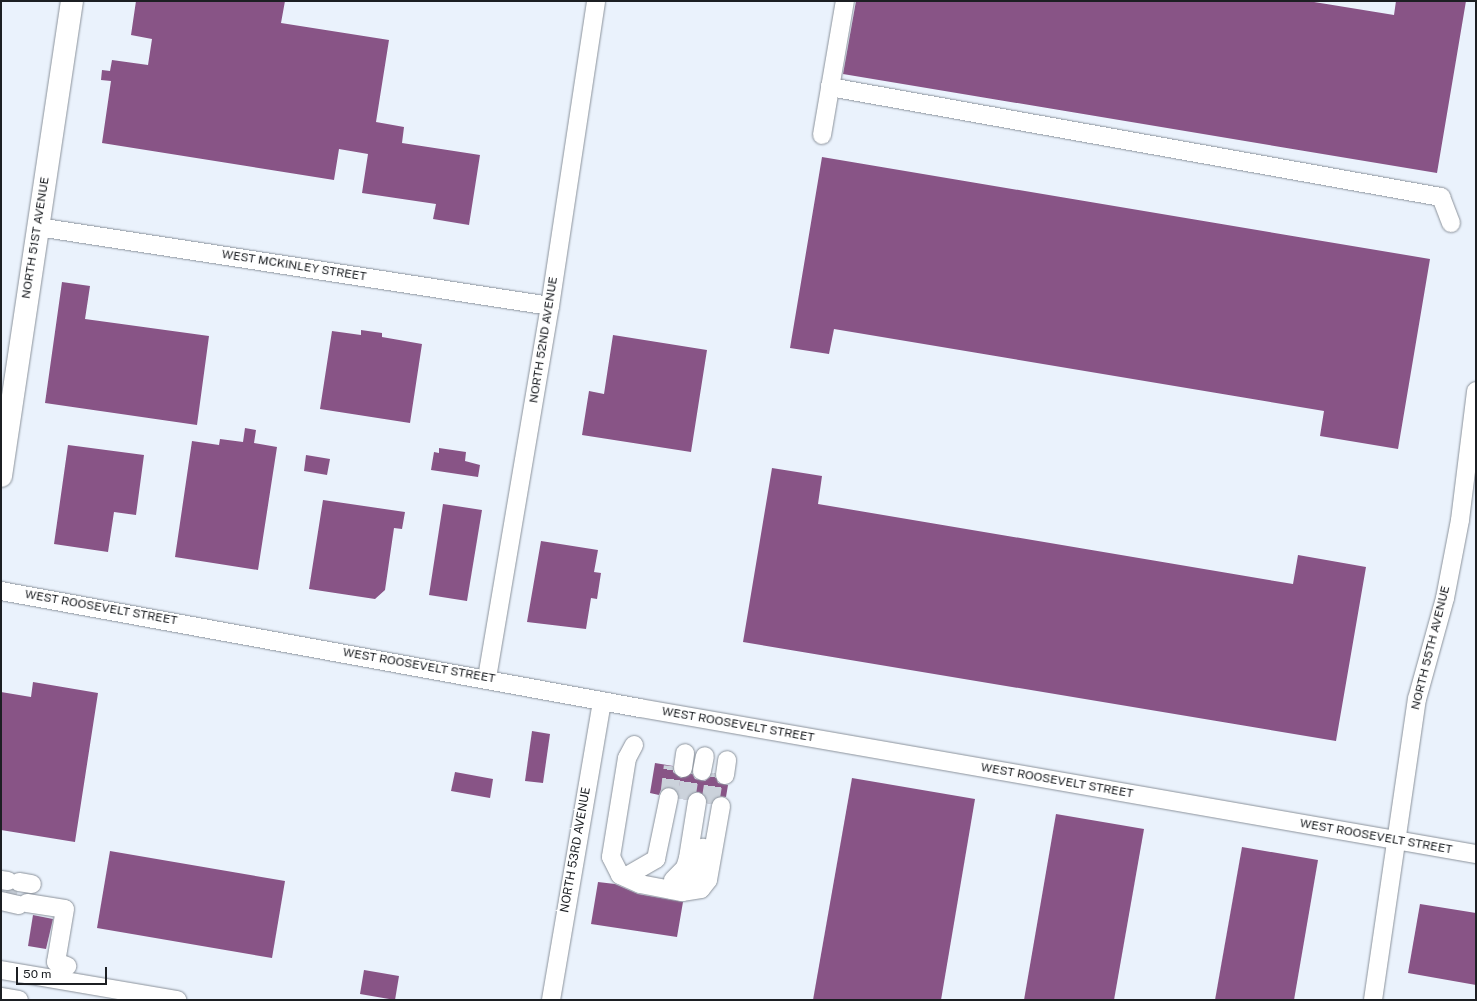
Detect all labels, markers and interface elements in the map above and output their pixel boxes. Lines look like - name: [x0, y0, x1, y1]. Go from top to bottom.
- street label: NORTH 51ST AVENUE: [19, 176, 53, 300]
- street label: WEST MCKINLEY STREET: [221, 247, 367, 285]
- street label: NORTH 52ND AVENUE: [527, 276, 561, 404]
- street label: NORTH 55TH AVENUE: [1409, 585, 1453, 711]
- street label: WEST ROOSEVELT STREET: [24, 587, 178, 629]
- street label: WEST ROOSEVELT STREET: [342, 645, 496, 687]
- street label: WEST ROOSEVELT STREET: [661, 704, 815, 746]
- street label: WEST ROOSEVELT STREET: [980, 760, 1134, 802]
- street label: NORTH 53RD AVENUE: [558, 786, 594, 914]
- street label: WEST ROOSEVELT STREET: [1299, 816, 1453, 858]
- scale bar: [18, 959, 109, 985]
- text: 50 m: [23, 967, 51, 981]

